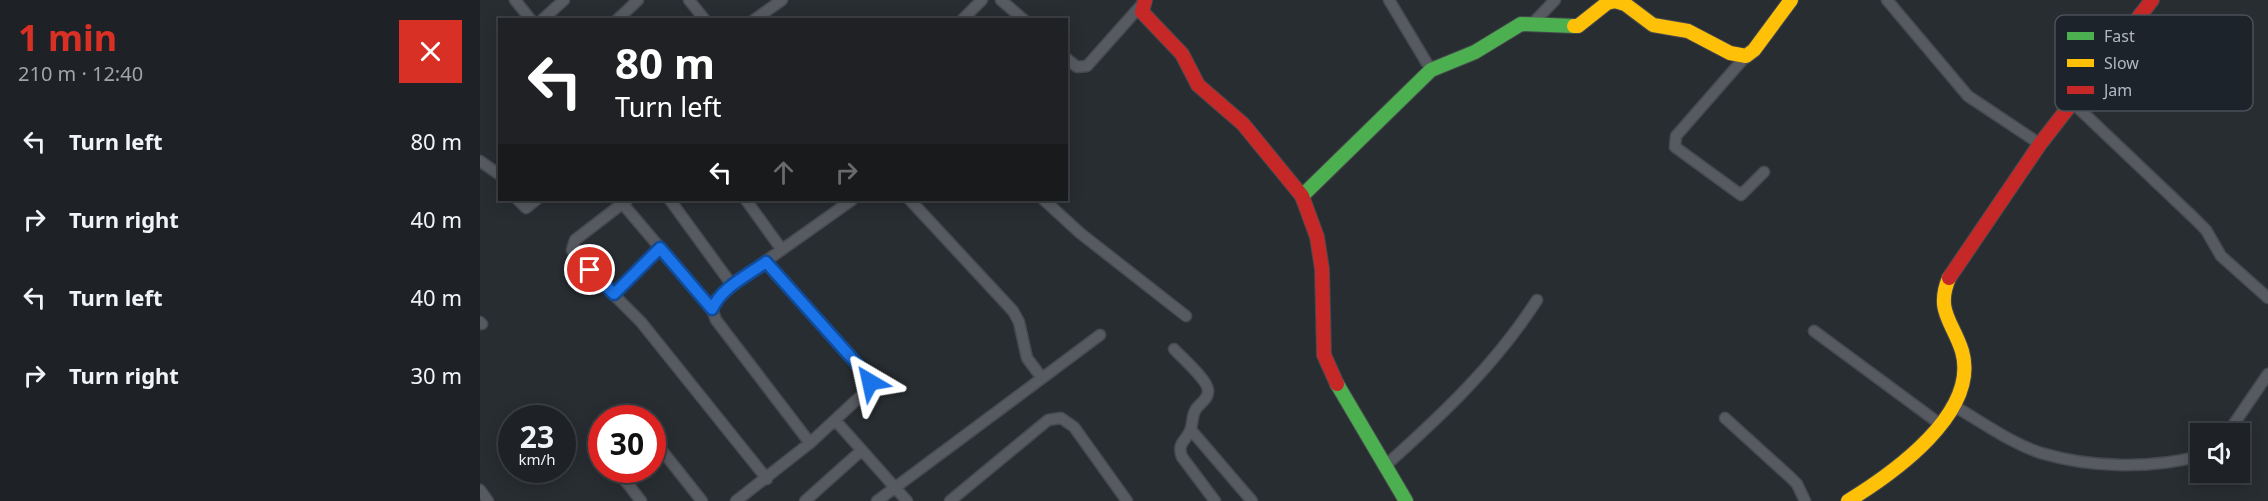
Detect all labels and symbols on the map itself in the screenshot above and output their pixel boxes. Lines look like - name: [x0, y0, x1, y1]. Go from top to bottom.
- legend: [2055, 15, 2253, 111]
- text: Fast: [2104, 25, 2135, 47]
- text: Slow: [2104, 52, 2139, 74]
- text: Jam: [2102, 79, 2132, 101]
- pin: [564, 244, 615, 295]
- position arrow: [838, 350, 902, 414]
- speed limit sign: 30: [588, 405, 666, 483]

